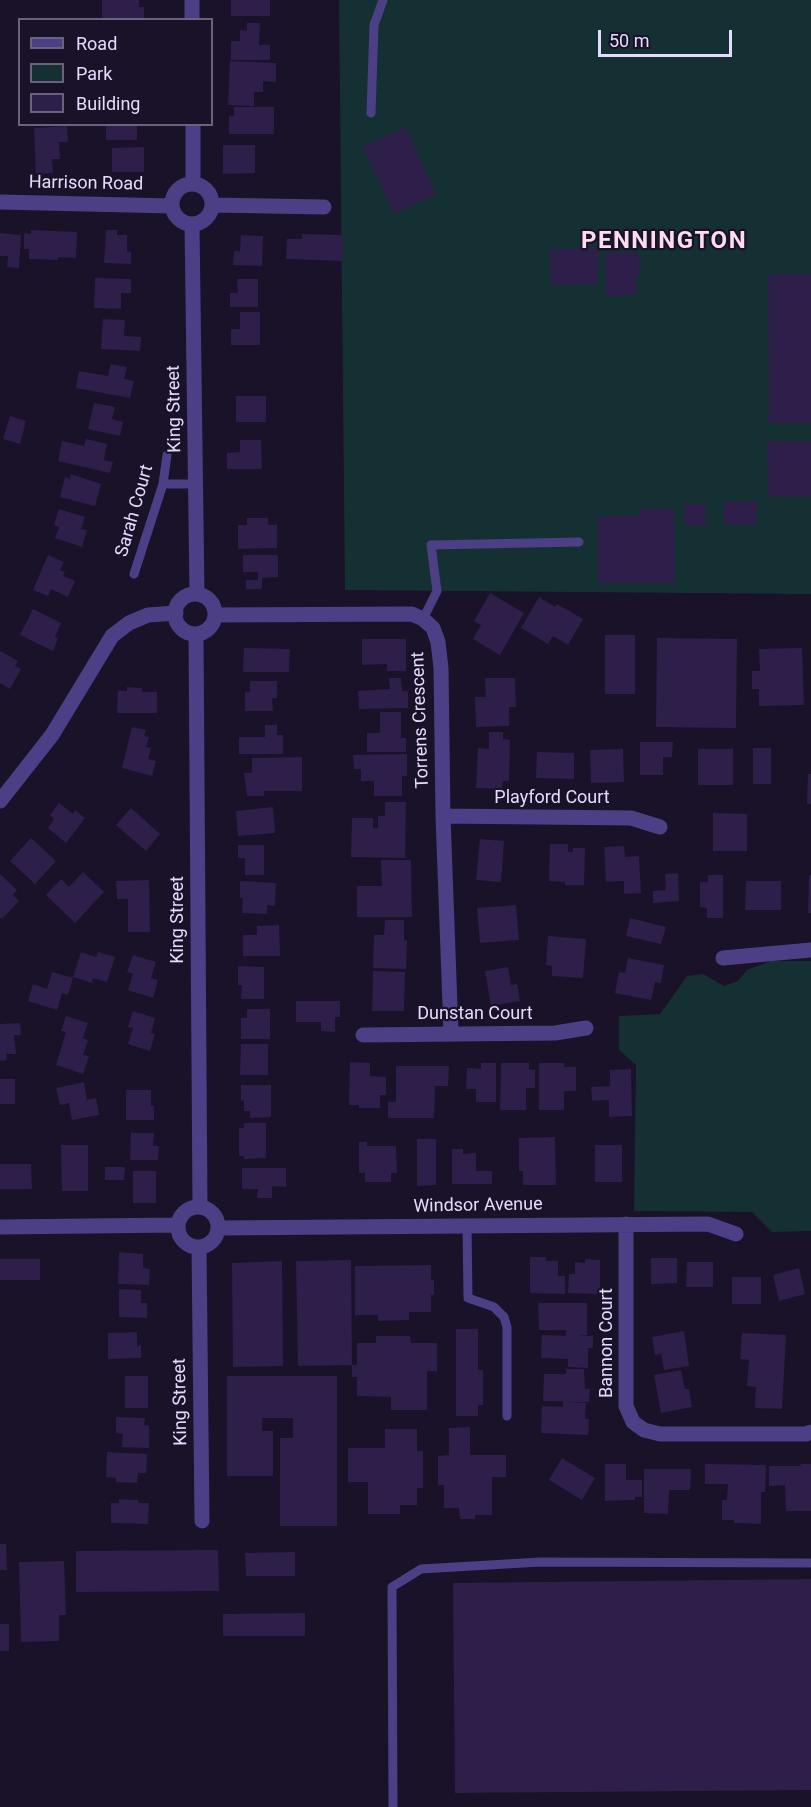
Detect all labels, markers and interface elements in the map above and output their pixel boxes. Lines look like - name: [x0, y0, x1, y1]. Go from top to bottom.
- legend: [18, 18, 213, 126]
- scale bar: [601, 18, 734, 56]
- text: 50 m: [609, 30, 649, 51]
- text: Road: [76, 33, 117, 54]
- text: Park: [76, 63, 112, 84]
- text: Building: [76, 93, 140, 114]
- street label: Harrison Road: [29, 172, 143, 196]
- district label: PENNINGTON: [581, 228, 747, 256]
- street label: King Street: [163, 365, 187, 453]
- street label: Sarah Court: [112, 462, 158, 560]
- street label: Torrens Crescent: [408, 651, 434, 789]
- street label: Playford Court: [494, 787, 610, 809]
- street label: King Street: [167, 876, 189, 964]
- street label: Dunstan Court: [417, 1003, 533, 1025]
- street label: Windsor Avenue: [413, 1194, 543, 1218]
- street label: Bannon Court: [596, 1288, 618, 1398]
- street label: King Street: [169, 1358, 193, 1446]

